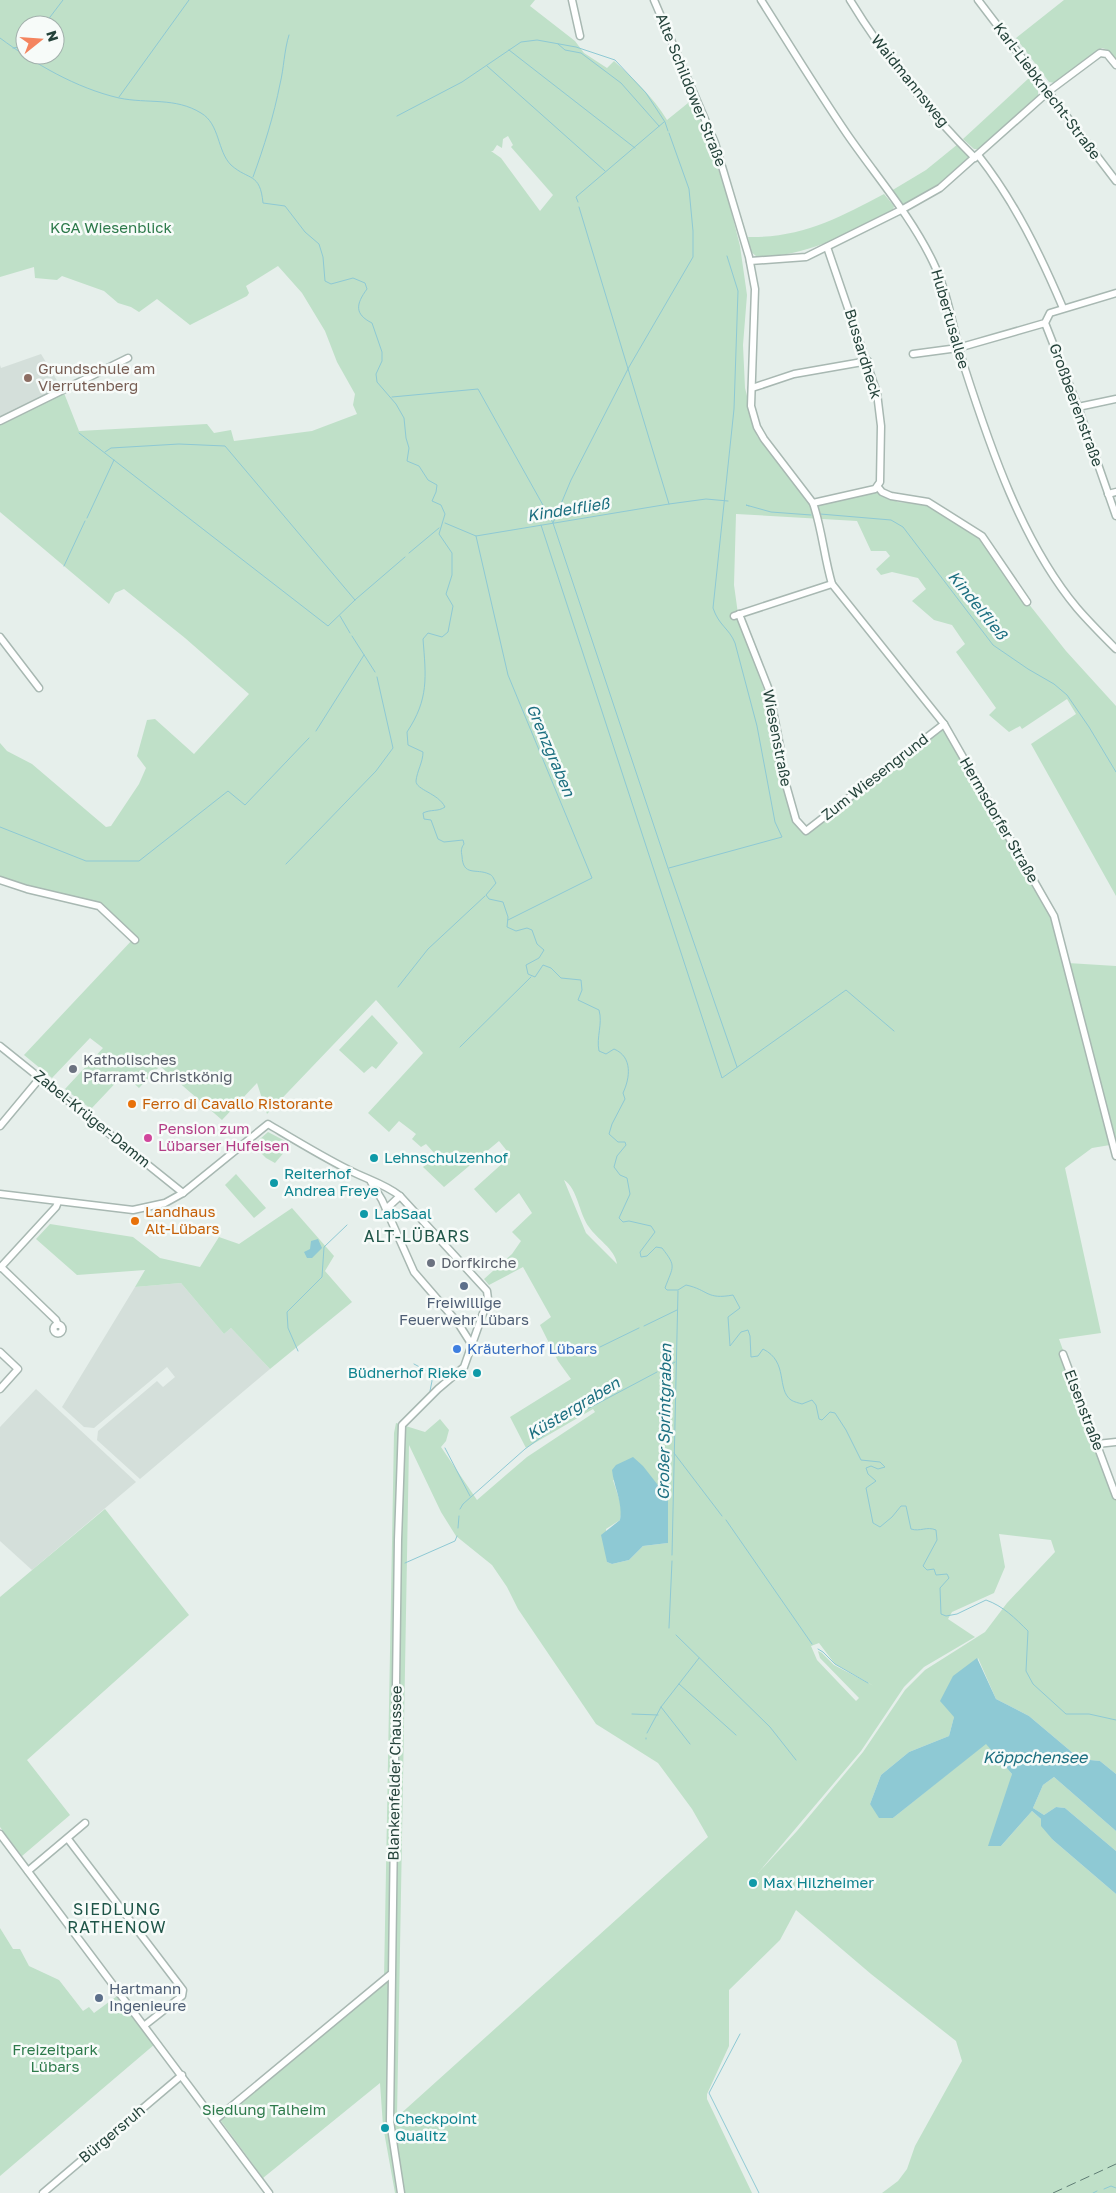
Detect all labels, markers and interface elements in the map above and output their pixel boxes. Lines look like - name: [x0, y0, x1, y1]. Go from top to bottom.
- street label: Alte Schildower Straße: [653, 10, 731, 169]
- north arrow: [15, 15, 65, 65]
- street label: Karl-Liebknecht-Straße: [990, 18, 1105, 163]
- text: N: [43, 28, 63, 44]
- street label: Waidmannsweg: [868, 31, 954, 130]
- park label: KGA Wiesenblick: [50, 218, 172, 236]
- street label: Hubertusallee: [928, 267, 974, 371]
- street label: Bussardheck: [842, 307, 886, 401]
- street label: Großbeerenstraße: [1046, 341, 1108, 469]
- place label: Grundschule am Vierrutenberg: [38, 359, 155, 394]
- marker: Grundschule am Vierrutenberg: [22, 372, 34, 384]
- water label: Kindelfließ: [525, 492, 612, 525]
- water label: Kindelfließ: [944, 566, 1013, 645]
- street label: Wiesenstraße: [760, 688, 796, 788]
- water label: Grenzgraben: [523, 701, 580, 800]
- street label: Zum Wiesengrund: [817, 729, 931, 823]
- street label: Hermsdorfer Straße: [957, 753, 1043, 886]
- place label: Katholisches Pfarramt Christkönig: [83, 1050, 232, 1085]
- marker: Katholisches Pfarramt Christkönig: [67, 1063, 79, 1075]
- street label: Zabel-Krüger-Damm: [31, 1066, 155, 1171]
- place label: Ferro di Cavallo Ristorante: [142, 1094, 333, 1112]
- marker: Ferro di Cavallo Ristorante: [126, 1098, 138, 1110]
- place label: Pension zum Lübarser Hufeisen: [158, 1119, 290, 1154]
- marker: Pension zum Lübarser Hufeisen: [142, 1132, 154, 1144]
- place label: Lehnschulzenhof: [384, 1148, 509, 1166]
- marker: Lehnschulzenhof: [368, 1152, 380, 1164]
- place label: Reiterhof Andrea Freye: [284, 1164, 379, 1199]
- marker: Reiterhof Andrea Freye: [268, 1177, 280, 1189]
- place label: Landhaus Alt-Lübars: [145, 1202, 220, 1237]
- place label: LabSaal: [374, 1204, 432, 1222]
- marker: LabSaal: [358, 1208, 370, 1220]
- marker: Landhaus Alt-Lübars: [129, 1215, 141, 1227]
- district label: ALT-LÜBARS: [364, 1226, 470, 1246]
- place label: Dorfkirche: [441, 1253, 517, 1271]
- marker: Dorfkirche: [425, 1257, 437, 1269]
- marker: Freiwillige Feuerwehr Lübars: [458, 1280, 470, 1292]
- place label: Freiwillige Feuerwehr Lübars: [399, 1293, 529, 1328]
- place label: Kräuterhof Lübars: [467, 1339, 597, 1357]
- water label: Großer Sprintgraben: [653, 1342, 675, 1500]
- marker: Kräuterhof Lübars: [451, 1343, 463, 1355]
- place label: Büdnerhof Rieke: [348, 1363, 467, 1381]
- marker: Büdnerhof Rieke: [471, 1367, 483, 1379]
- street label: Elsenstraße: [1061, 1367, 1109, 1453]
- water label: Küstergraben: [523, 1372, 624, 1443]
- street label: Blankenfelder Chaussee: [383, 1685, 405, 1861]
- water label: Köppchensee: [983, 1747, 1089, 1767]
- place label: Max Hilzheimer: [763, 1873, 874, 1891]
- marker: Max Hilzheimer: [747, 1877, 759, 1889]
- district label: SIEDLUNG RATHENOW: [67, 1899, 167, 1937]
- place label: Hartmann Ingenieure: [109, 1979, 187, 2014]
- marker: Hartmann Ingenieure: [93, 1992, 105, 2004]
- park label: Freizeitpark Lübars: [12, 2040, 98, 2075]
- street label: Bürgersruh: [75, 2100, 148, 2166]
- park label: Siedlung Talheim: [202, 2100, 326, 2118]
- place label: Checkpoint Qualitz: [395, 2109, 477, 2144]
- marker: Checkpoint Qualitz: [379, 2122, 391, 2134]

